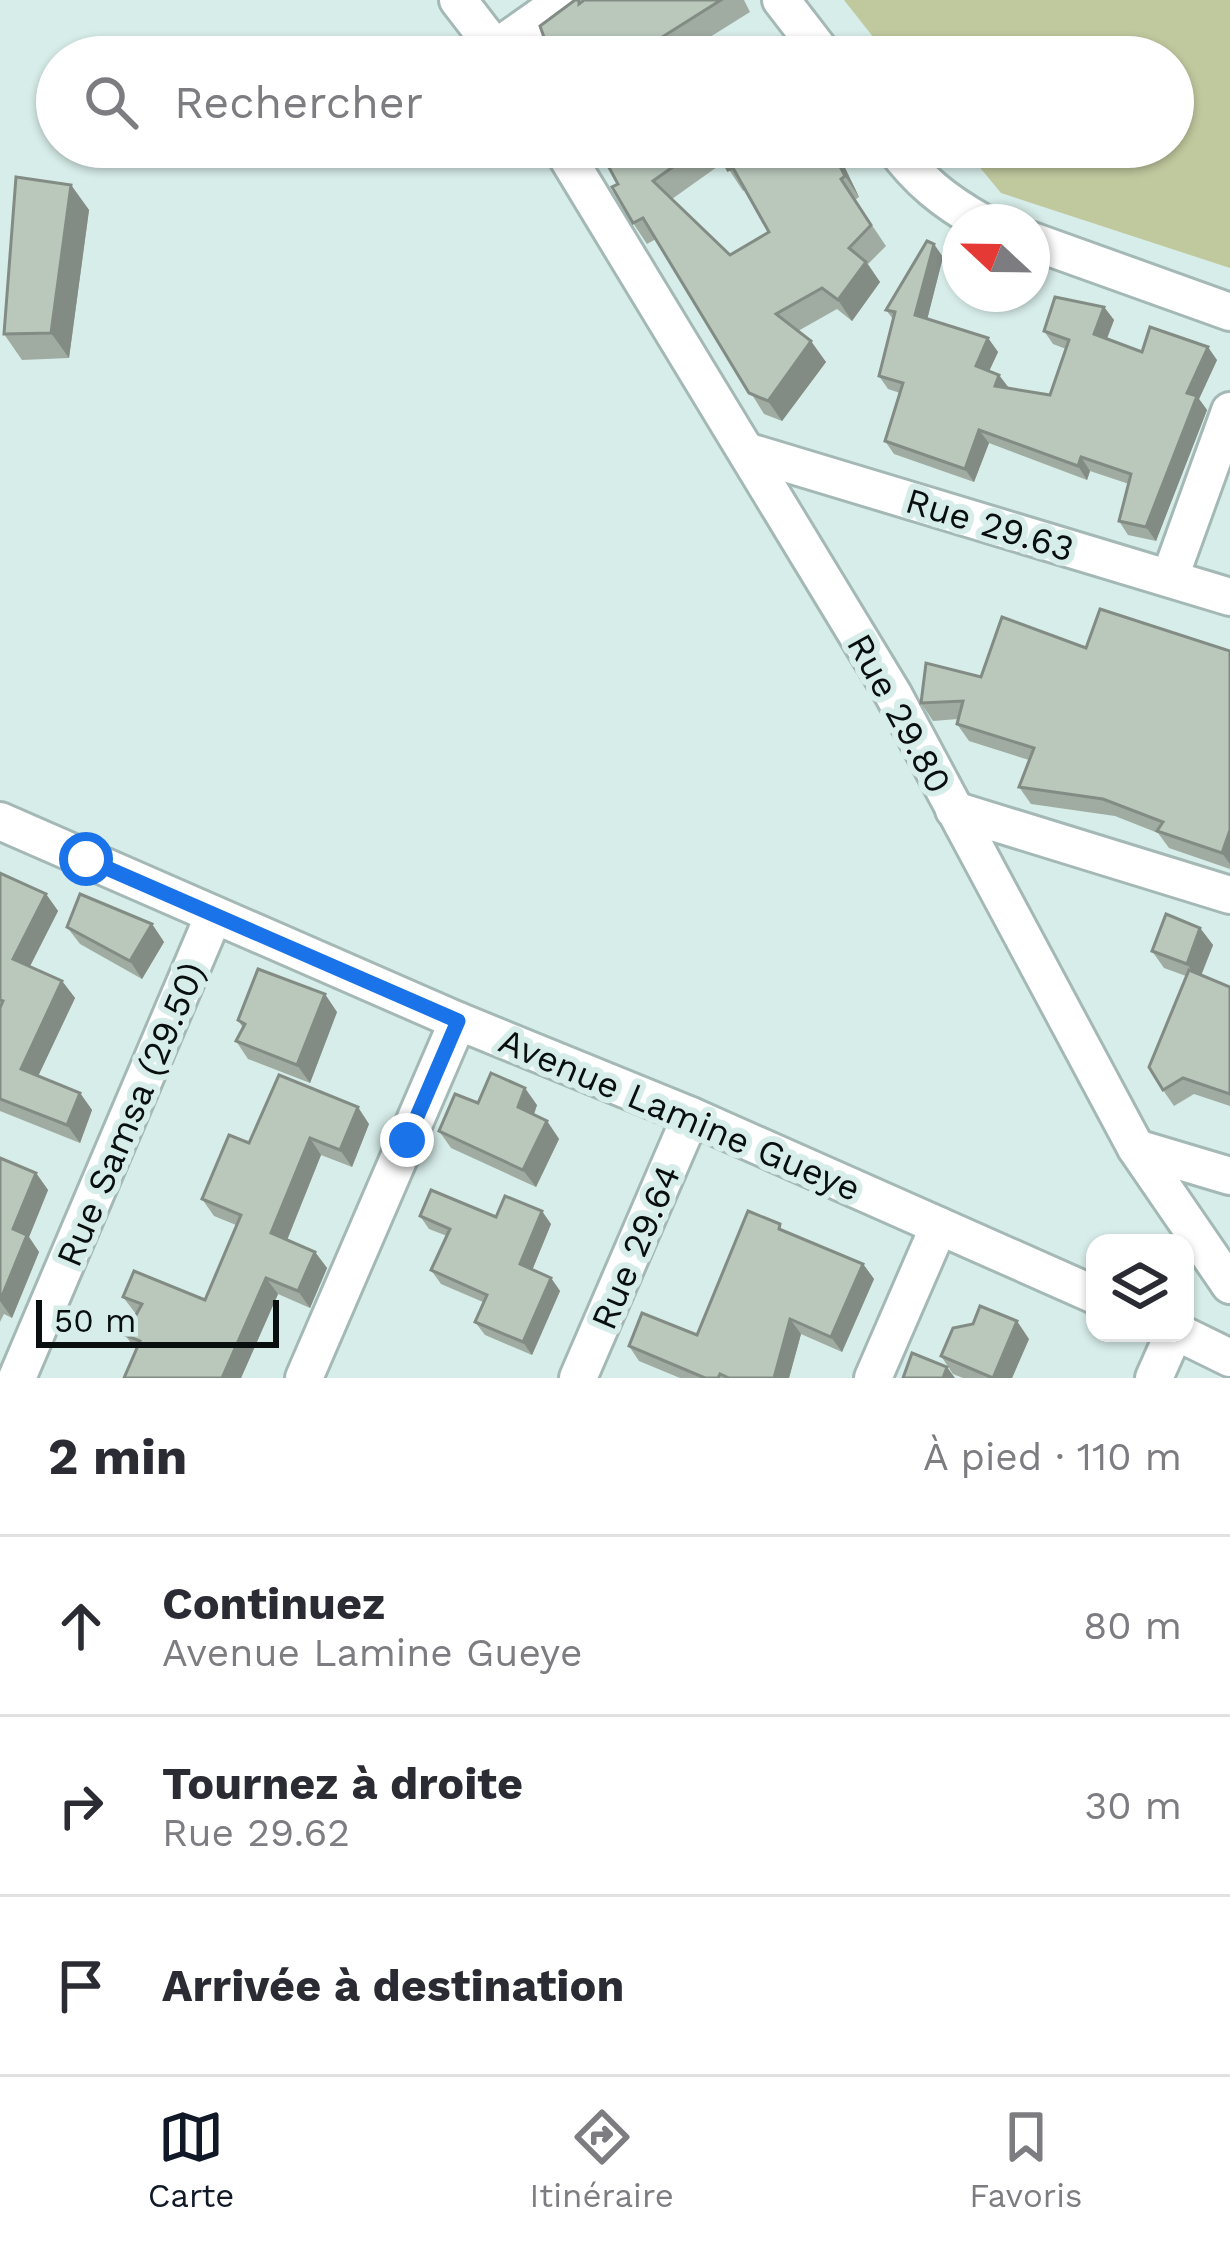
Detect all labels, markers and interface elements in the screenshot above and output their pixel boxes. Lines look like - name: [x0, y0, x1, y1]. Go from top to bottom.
- search box: [36, 36, 1194, 168]
- icon: search: [78, 69, 144, 135]
- text: Rechercher: [174, 76, 423, 129]
- north arrow: [942, 204, 1050, 312]
- street label: Rue 29.63: [901, 480, 1079, 570]
- street label: Rue 29.80: [838, 626, 960, 800]
- route start: [59, 832, 113, 886]
- street label: Rue Samsa (29.50): [48, 956, 214, 1273]
- street label: Avenue Lamine Gueye: [493, 1020, 867, 1210]
- route end: [380, 1113, 434, 1167]
- street label: Rue 29.64: [583, 1159, 689, 1336]
- map controls: [1086, 1234, 1194, 1342]
- button: layers: [1086, 1234, 1194, 1342]
- scale bar: [36, 1294, 279, 1347]
- text: 50 m: [54, 1301, 136, 1340]
- text: 2 min: [48, 1427, 187, 1486]
- text: À pied · 110 m: [923, 1434, 1182, 1479]
- text: Continuez: [162, 1577, 385, 1630]
- icon: ahead: [48, 1593, 114, 1659]
- text: 80 m: [1083, 1603, 1182, 1648]
- text: Avenue Lamine Gueye: [162, 1630, 583, 1675]
- text: Tournez à droite: [162, 1757, 523, 1810]
- icon: right: [48, 1773, 114, 1839]
- text: 30 m: [1085, 1783, 1182, 1828]
- text: Rue 29.62: [162, 1810, 350, 1855]
- icon: arrive: [48, 1953, 114, 2019]
- text: Arrivée à destination: [162, 1959, 624, 2012]
- tab: Carte: [148, 2104, 234, 2215]
- tab: Itinéraire: [530, 2104, 674, 2215]
- tab: Favoris: [969, 2104, 1082, 2215]

